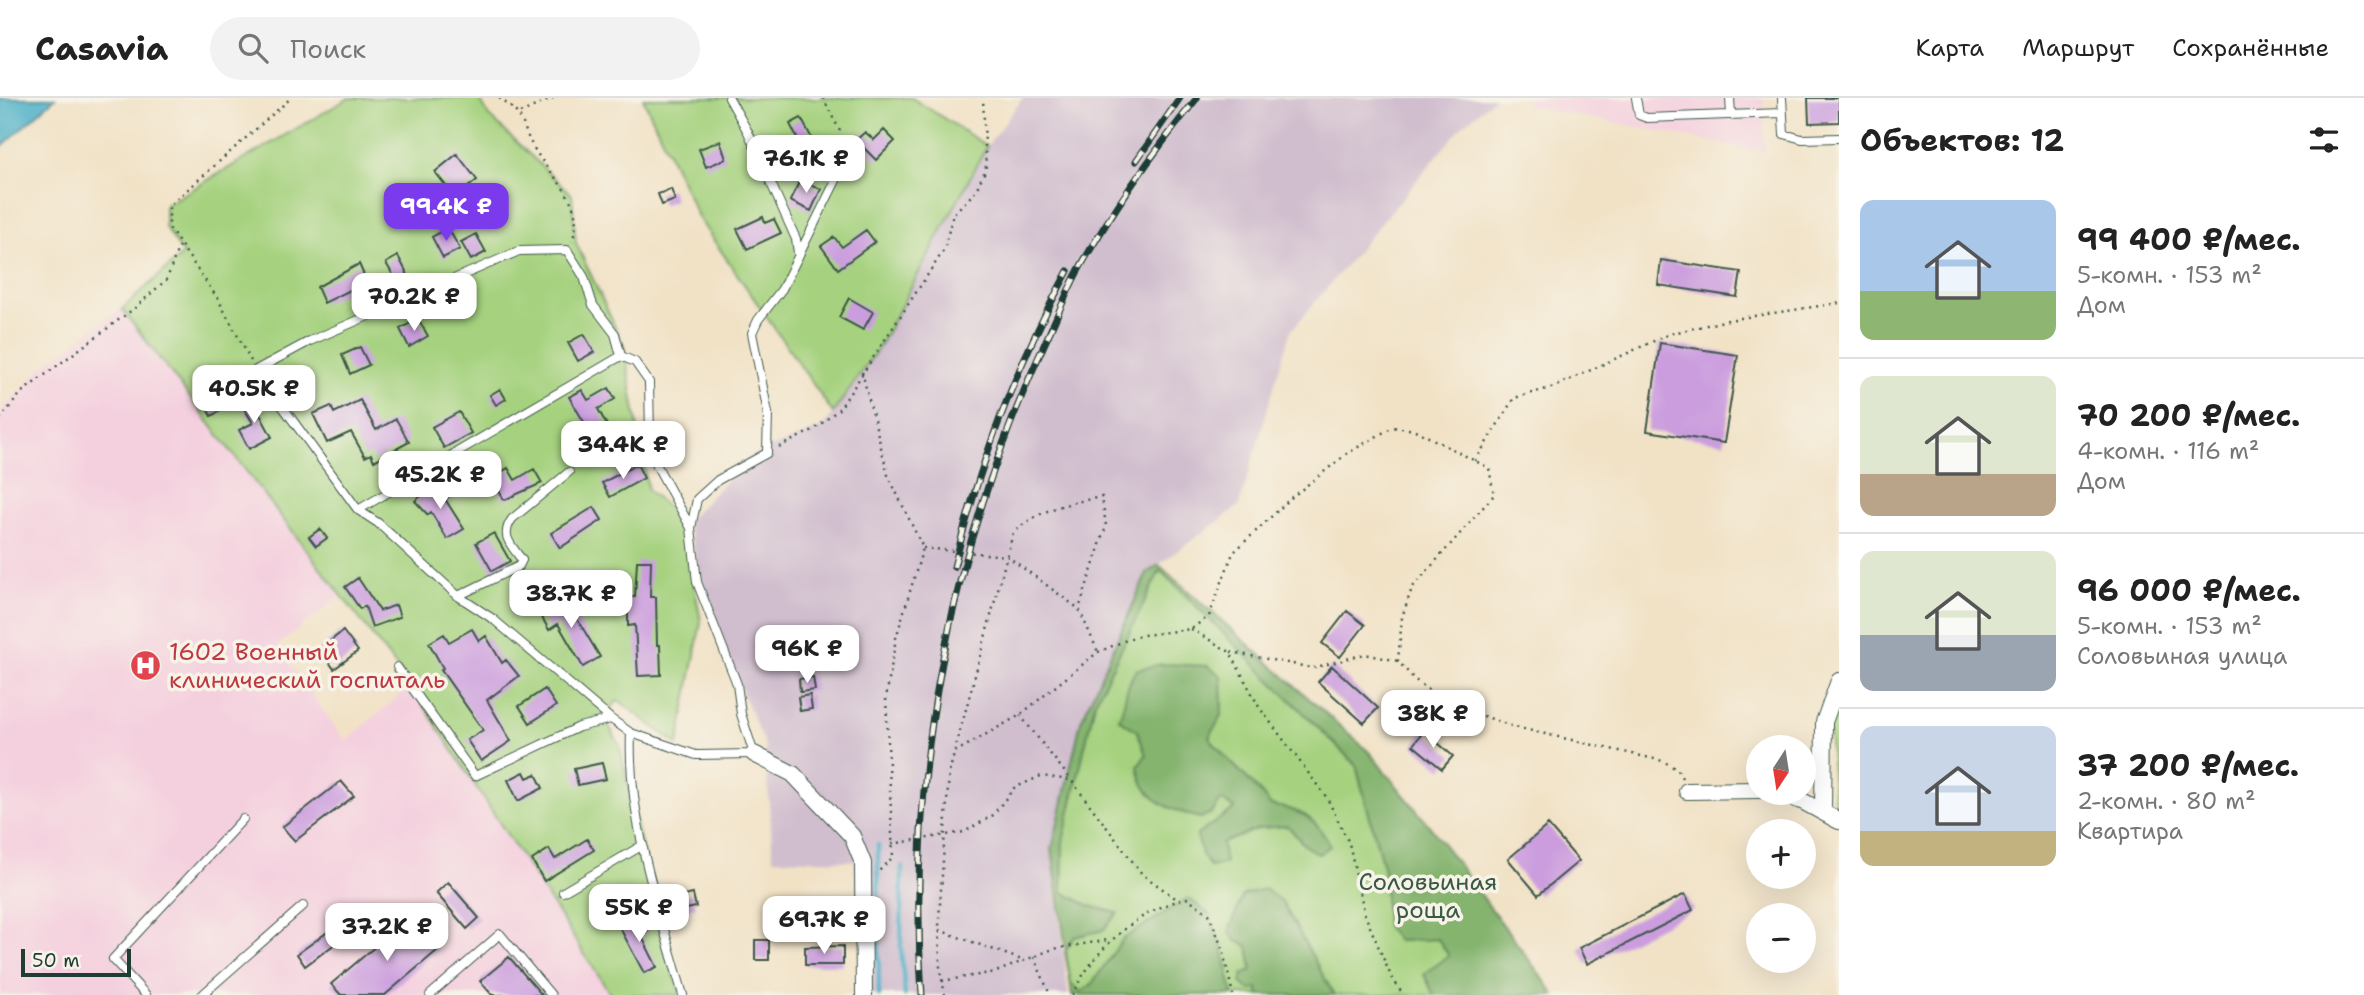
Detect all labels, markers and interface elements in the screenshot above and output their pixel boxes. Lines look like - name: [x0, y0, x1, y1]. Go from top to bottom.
- search box: [210, 17, 700, 80]
- text: Casavia: [35, 26, 168, 71]
- icon: search: [234, 29, 272, 67]
- text: Поиск: [290, 31, 366, 66]
- text: Карта: [1916, 32, 1984, 64]
- text: Маршрут: [2022, 32, 2134, 64]
- text: Сохранённые: [2172, 32, 2329, 64]
- text: Объектов: 12: [1860, 120, 2064, 161]
- icon: filters: [2305, 121, 2343, 159]
- pin: 76.1K ₽: [741, 136, 871, 195]
- text: 76.1K ₽: [763, 143, 849, 173]
- pin: 99.4K ₽: [381, 184, 511, 243]
- text: 99.4K ₽: [400, 191, 492, 221]
- text: 99 400 ₽/мес.: [2077, 219, 2301, 260]
- icon: home: [1916, 228, 2000, 312]
- text: 5-комн. · 153 m²: [2077, 260, 2262, 290]
- pin: 70.2K ₽: [349, 274, 479, 333]
- text: 70.2K ₽: [368, 281, 460, 311]
- text: Дом: [2077, 290, 2126, 320]
- pin: 40.5K ₽: [189, 366, 319, 425]
- text: 40.5K ₽: [208, 373, 300, 403]
- text: 70 200 ₽/мес.: [2077, 395, 2300, 436]
- icon: home: [1916, 404, 2000, 488]
- pin: 34.4K ₽: [558, 422, 688, 481]
- text: 34.4K ₽: [577, 429, 669, 459]
- text: 4-комн. · 116 m²: [2077, 436, 2259, 466]
- pin: 45.2K ₽: [375, 452, 505, 511]
- text: 45.2K ₽: [394, 459, 486, 489]
- text: Дом: [2077, 466, 2126, 496]
- pin: 38.7K ₽: [506, 570, 636, 630]
- text: 96 000 ₽/мес.: [2077, 570, 2301, 611]
- text: 38.7K ₽: [525, 578, 617, 608]
- icon: home: [1916, 579, 2000, 663]
- text: 5-комн. · 153 m²: [2077, 611, 2262, 641]
- pin: 96K ₽: [758, 626, 856, 685]
- text: 96K ₽: [771, 633, 843, 663]
- place label: 1602 Военный клинический госпиталь: [169, 636, 445, 696]
- text: Соловьиная улица: [2077, 641, 2287, 671]
- hospital icon: 1602 Военный клинический госпиталь: [129, 649, 163, 683]
- pin: 38K ₽: [1384, 690, 1482, 750]
- text: 38K ₽: [1397, 698, 1469, 728]
- north arrow: [1746, 735, 1816, 805]
- map controls: [1746, 735, 1816, 973]
- text: 37 200 ₽/мес.: [2077, 745, 2299, 786]
- icon: home: [1916, 754, 2000, 838]
- text: 2-комн. · 80 m²: [2077, 786, 2256, 816]
- text: Квартира: [2077, 816, 2183, 846]
- button: +: [1746, 819, 1816, 889]
- park label: Соловьиная роща: [1358, 866, 1498, 926]
- pin: 55K ₽: [590, 884, 688, 944]
- text: 55K ₽: [605, 892, 673, 922]
- pin: 69.7K ₽: [759, 896, 889, 956]
- button: −: [1746, 903, 1816, 973]
- pin: 37.2K ₽: [322, 904, 452, 963]
- text: 69.7K ₽: [779, 904, 869, 934]
- text: 37.2K ₽: [341, 911, 433, 941]
- scale bar: [21, 946, 131, 978]
- text: 50 m: [32, 948, 80, 973]

